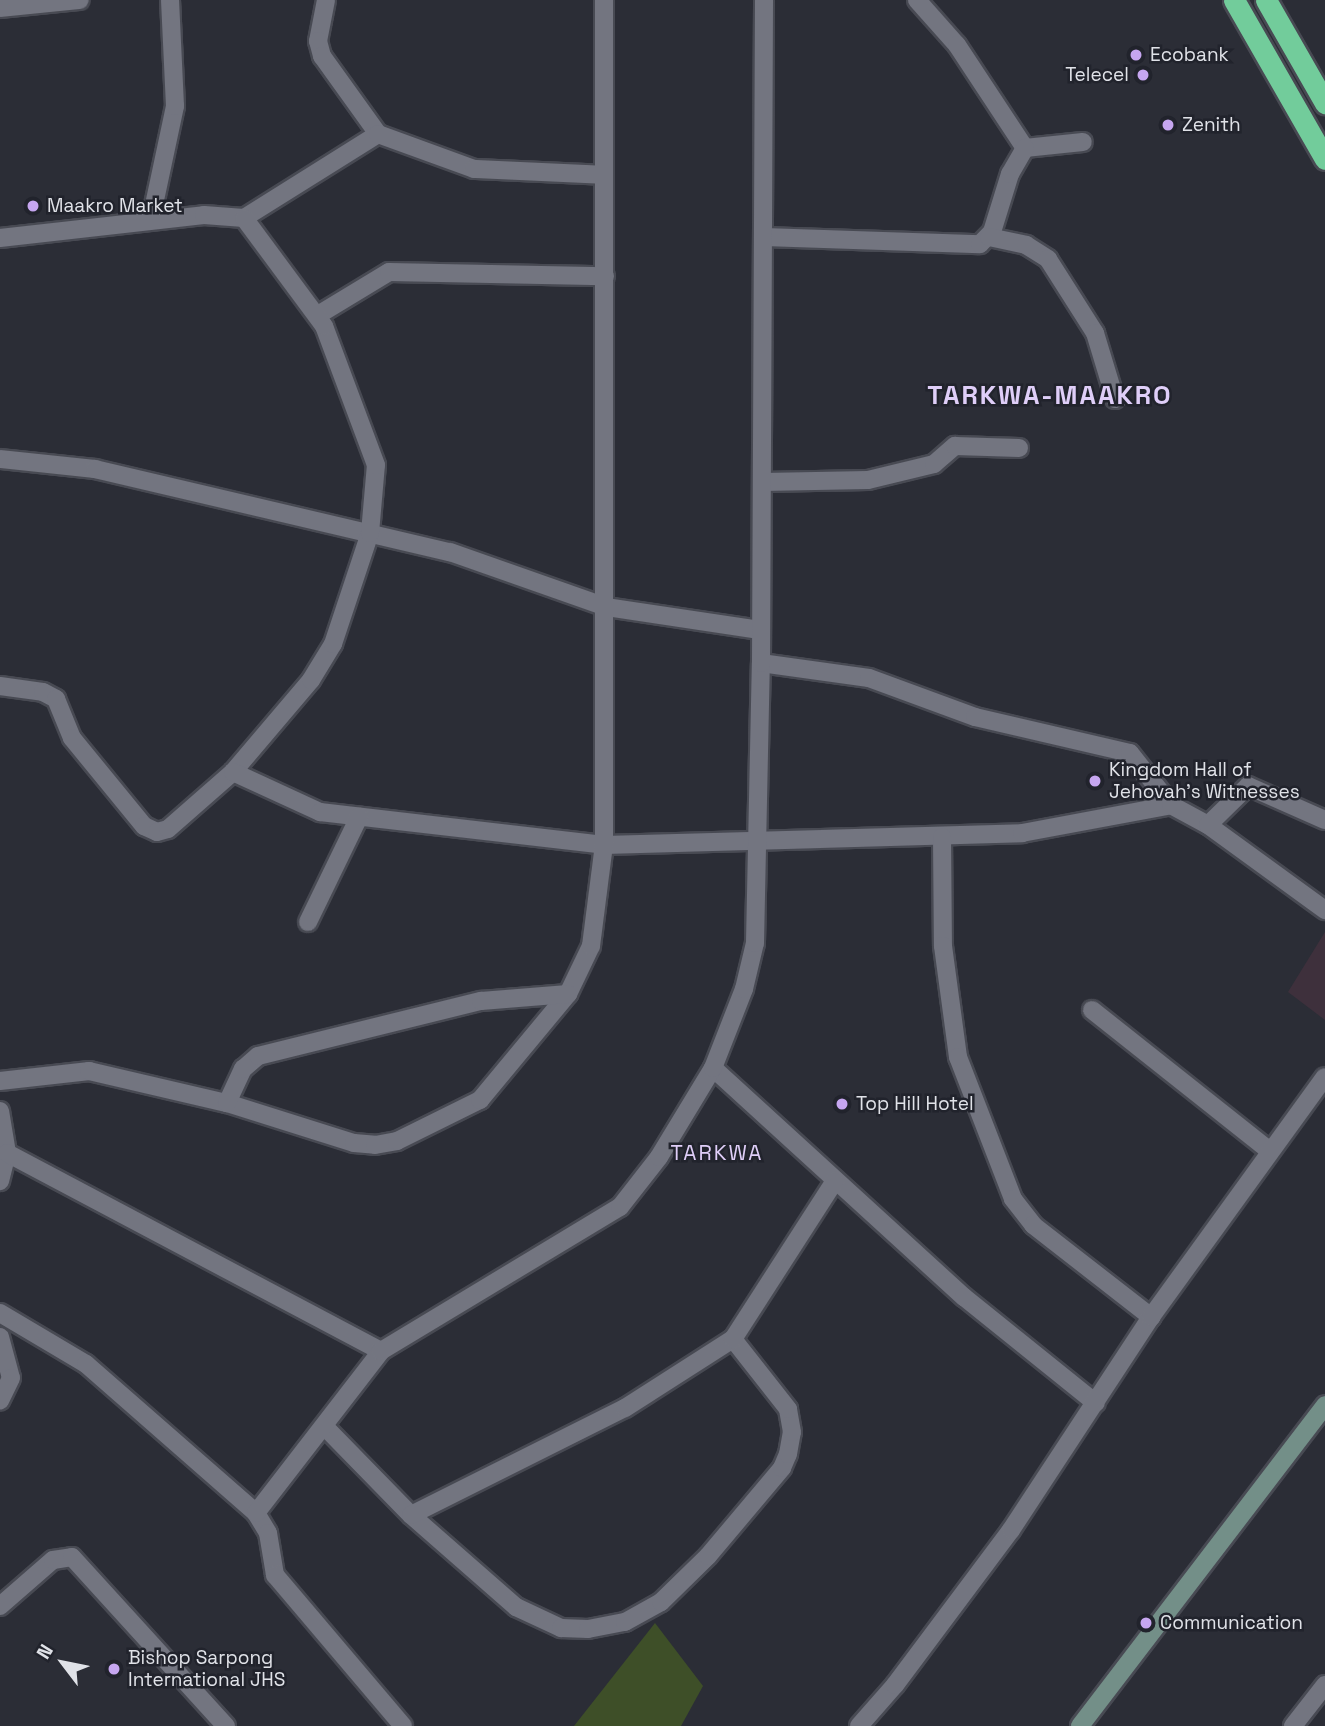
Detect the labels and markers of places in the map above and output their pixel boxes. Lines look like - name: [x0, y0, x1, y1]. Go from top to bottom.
- place label: Ecobank: [1150, 44, 1229, 66]
- marker: Ecobank: [1128, 47, 1144, 63]
- place label: Telecel: [1065, 64, 1129, 86]
- marker: Telecel: [1135, 67, 1151, 83]
- place label: Zenith: [1182, 114, 1241, 136]
- marker: Zenith: [1160, 117, 1176, 133]
- place label: Maakro Market: [47, 195, 183, 217]
- marker: Maakro Market: [25, 198, 41, 214]
- place label: Kingdom Hall of Jehovah's Witnesses: [1109, 759, 1300, 803]
- marker: Kingdom Hall of Jehovah's Witnesses: [1087, 773, 1103, 789]
- place label: Top Hill Hotel: [856, 1093, 974, 1115]
- marker: Top Hill Hotel: [834, 1096, 850, 1112]
- place label: Communication: [1160, 1612, 1303, 1634]
- marker: Communication: [1138, 1615, 1154, 1631]
- place label: Bishop Sarpong International JHS: [128, 1647, 285, 1691]
- marker: Bishop Sarpong International JHS: [106, 1661, 122, 1677]

